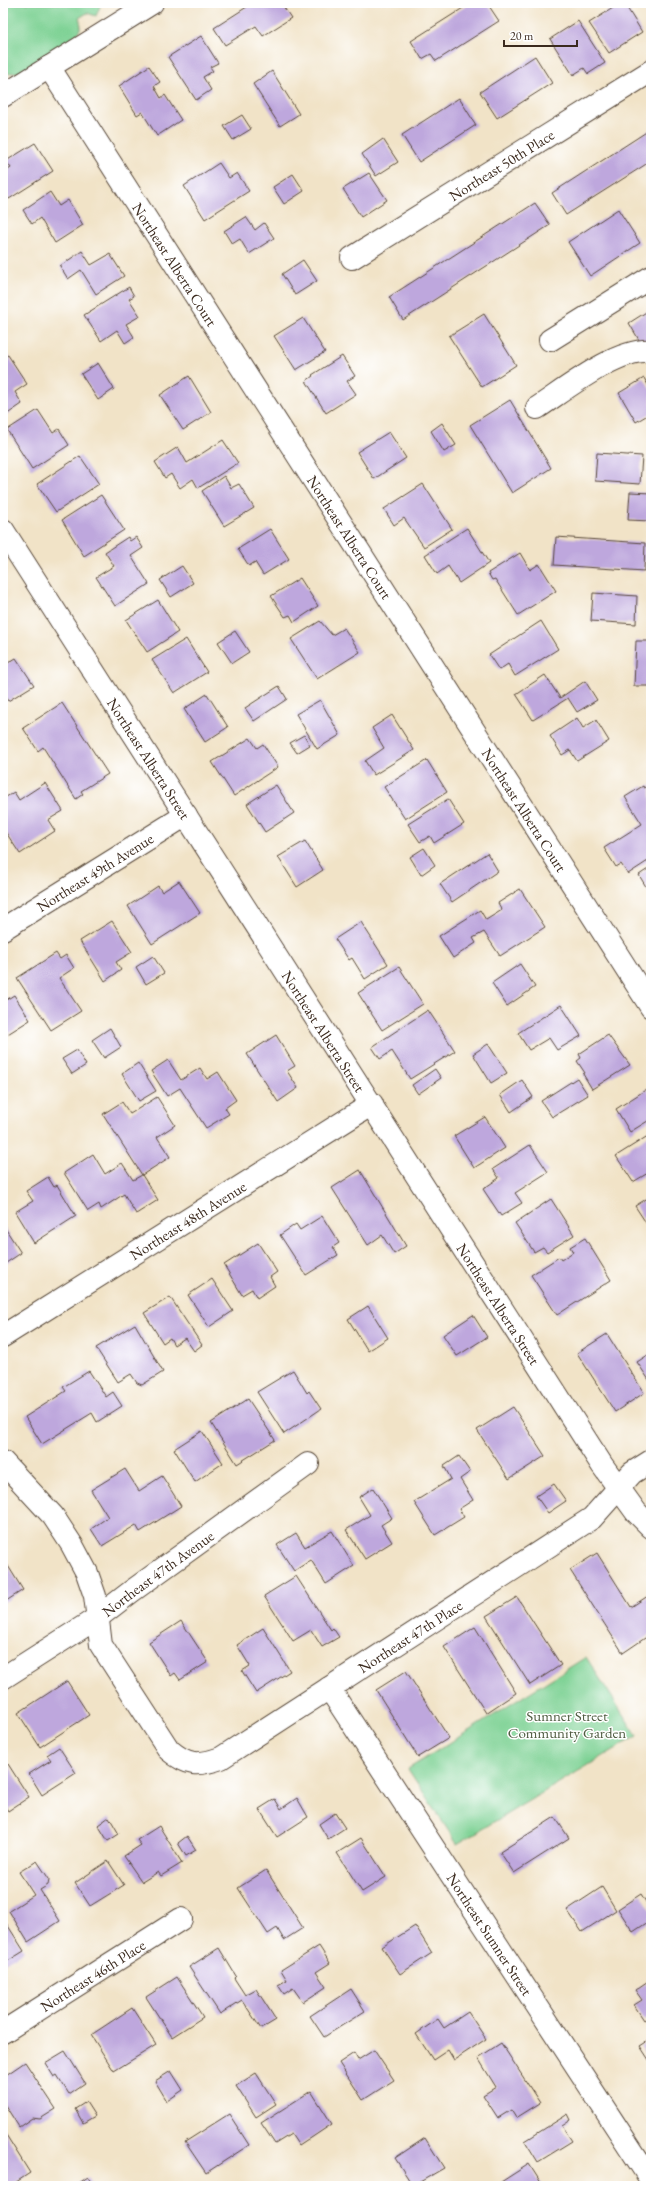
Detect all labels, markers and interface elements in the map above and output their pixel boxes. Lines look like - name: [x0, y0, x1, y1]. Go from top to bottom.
- scale bar: [504, 22, 577, 48]
- text: 20 m: [510, 28, 534, 44]
- street label: Northeast 50th Place: [445, 125, 558, 205]
- street label: Northeast Alberta Court: [129, 199, 222, 330]
- street label: Northeast Alberta Court: [303, 471, 397, 603]
- street label: Northeast Alberta Street: [103, 694, 195, 823]
- street label: Northeast Alberta Court: [478, 744, 571, 875]
- street label: Northeast 49th Avenue: [33, 828, 157, 915]
- street label: Northeast Alberta Street: [278, 967, 370, 1096]
- street label: Northeast 48th Avenue: [126, 1176, 250, 1264]
- street label: Northeast Alberta Street: [453, 1240, 545, 1368]
- street label: Northeast 47th Avenue: [98, 1526, 217, 1620]
- street label: Northeast 47th Place: [354, 1595, 466, 1677]
- park label: Sumner Street Community Garden: [508, 1706, 626, 1742]
- street label: Northeast Sumner Street: [443, 1869, 537, 1999]
- street label: Northeast 46th Place: [36, 1935, 149, 2016]

